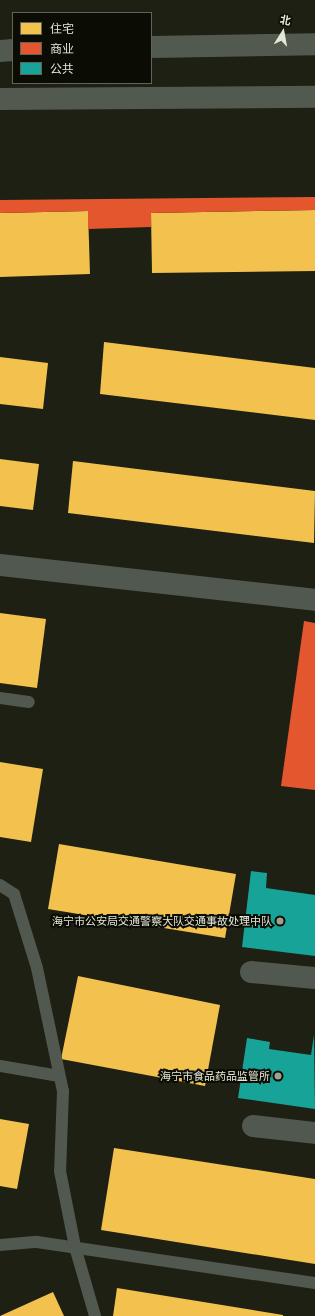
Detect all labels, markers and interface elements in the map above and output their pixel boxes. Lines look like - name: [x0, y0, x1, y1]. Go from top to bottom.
- text: 北: [278, 11, 292, 29]
- legend: [12, 12, 152, 84]
- north arrow: [263, 12, 303, 52]
- text: 住宅: [50, 20, 74, 37]
- text: 商业: [50, 40, 74, 57]
- text: 公共: [50, 60, 74, 77]
- place label: 海宁市公安局交通警察大队交通事故处理中队: [52, 914, 272, 928]
- marker: 海宁市公安局交通警察大队交通事故处理中队: [275, 916, 285, 926]
- place label: 海宁市食品药品监管所: [160, 1069, 270, 1083]
- marker: 海宁市食品药品监管所: [273, 1071, 283, 1081]

